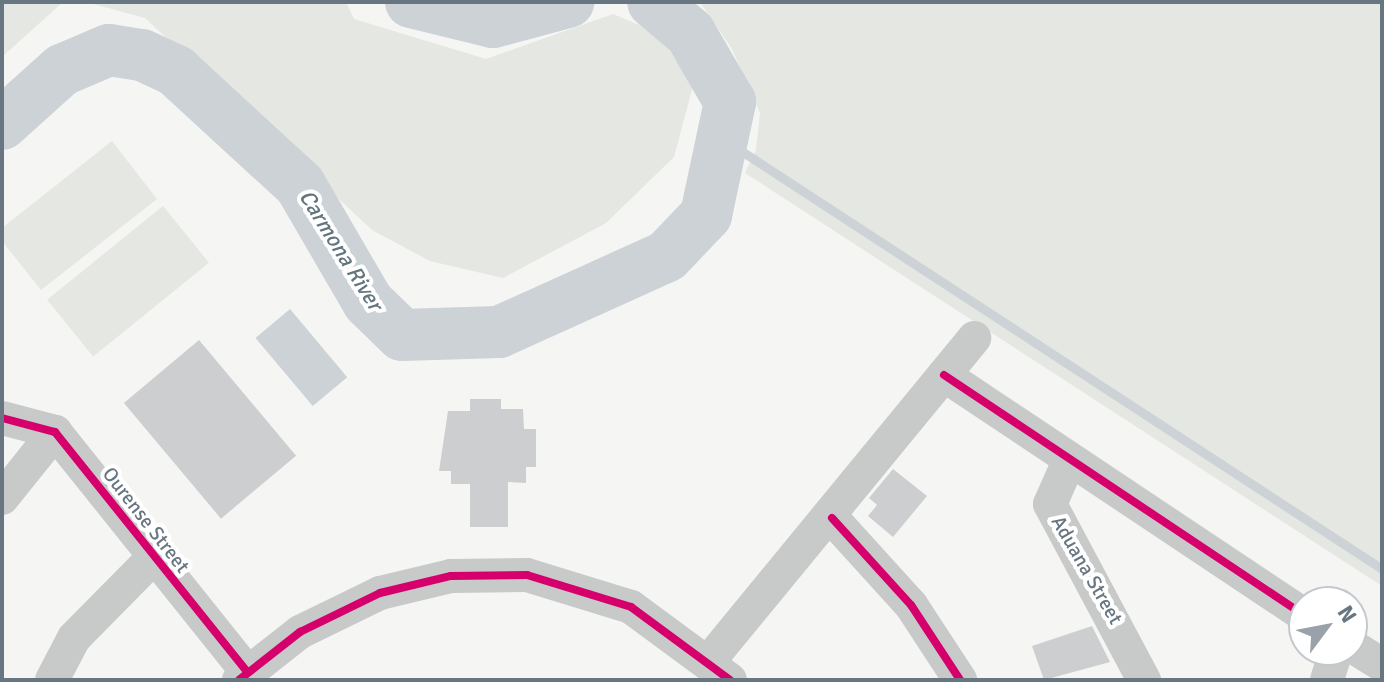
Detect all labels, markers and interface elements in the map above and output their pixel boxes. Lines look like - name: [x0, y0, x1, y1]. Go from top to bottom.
- water label: Carmona River: [293, 185, 389, 315]
- street label: Ourense Street: [97, 462, 195, 578]
- street label: Aduana Street: [1046, 511, 1128, 629]
- north arrow: [1288, 586, 1368, 666]
- text: N: [1332, 600, 1363, 628]

